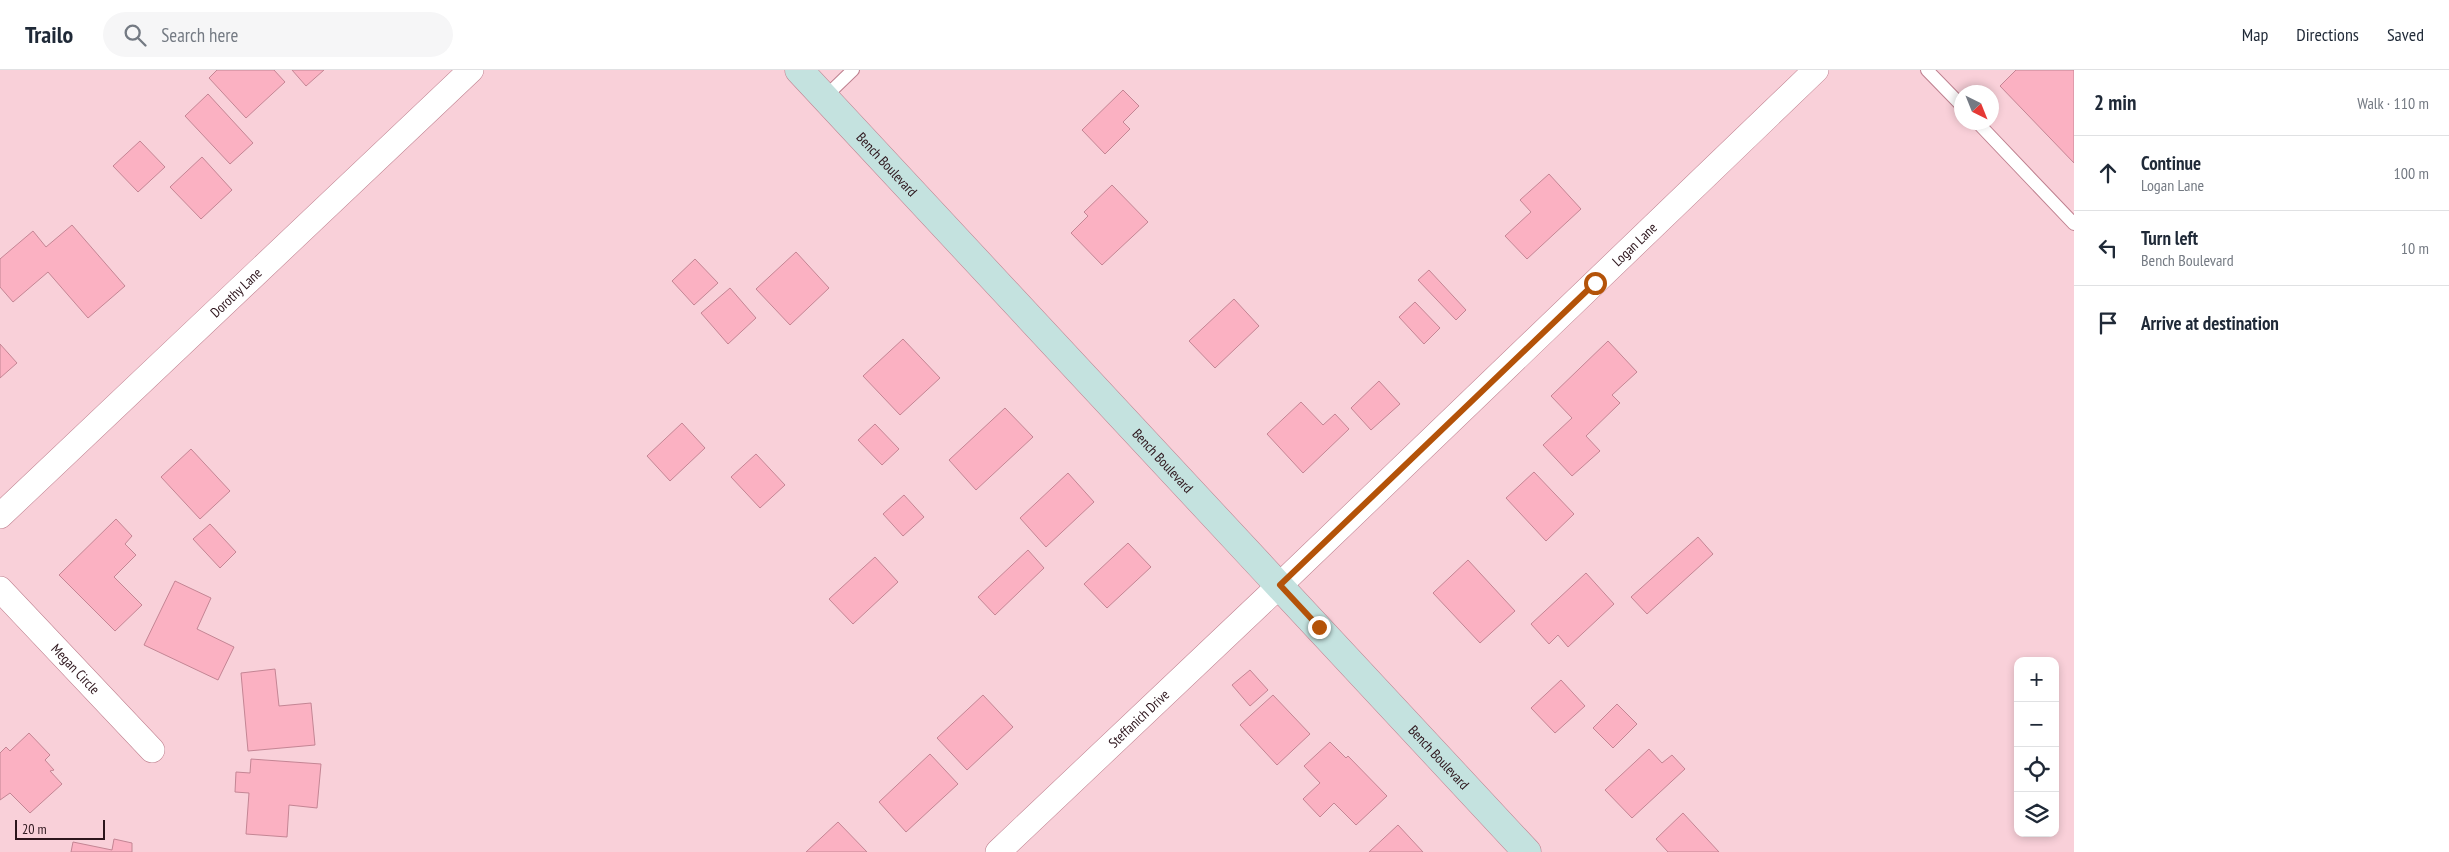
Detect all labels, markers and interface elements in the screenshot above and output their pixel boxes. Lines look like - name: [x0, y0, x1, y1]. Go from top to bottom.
- search box: [103, 12, 453, 57]
- text: Trailo: [25, 19, 73, 50]
- icon: search: [121, 21, 149, 49]
- text: Search here: [161, 23, 238, 47]
- text: Map: [2242, 23, 2268, 46]
- text: Directions: [2296, 23, 2359, 46]
- text: Saved: [2387, 23, 2424, 46]
- north arrow: [1954, 85, 1999, 130]
- text: 2 min: [2094, 89, 2136, 116]
- text: Walk · 110 m: [2357, 93, 2429, 113]
- street label: Bench Boulevard: [853, 129, 921, 200]
- text: Continue: [2141, 151, 2201, 175]
- icon: ahead: [2094, 159, 2122, 187]
- text: 100 m: [2394, 163, 2429, 183]
- text: Logan Lane: [2141, 175, 2204, 195]
- street label: Logan Lane: [1608, 219, 1661, 270]
- text: Turn left: [2141, 226, 2198, 250]
- icon: left: [2094, 234, 2122, 262]
- text: 10 m: [2401, 238, 2429, 258]
- text: Bench Boulevard: [2141, 250, 2234, 270]
- street label: Dorothy Lane: [206, 264, 266, 321]
- route start: [1584, 272, 1607, 295]
- icon: arrive: [2094, 309, 2122, 337]
- text: Arrive at destination: [2141, 311, 2279, 335]
- street label: Bench Boulevard: [1129, 425, 1197, 497]
- route end: [1308, 616, 1331, 639]
- street label: Megan Circle: [47, 640, 104, 698]
- map controls: [2014, 657, 2059, 837]
- button: +: [2014, 657, 2059, 702]
- street label: Steffanich Drive: [1105, 685, 1173, 752]
- button: −: [2014, 702, 2059, 747]
- street label: Bench Boulevard: [1405, 721, 1473, 793]
- button: locate: [2014, 747, 2059, 792]
- button: layers: [2014, 792, 2059, 837]
- scale bar: [15, 817, 105, 840]
- text: 20 m: [22, 820, 47, 838]

